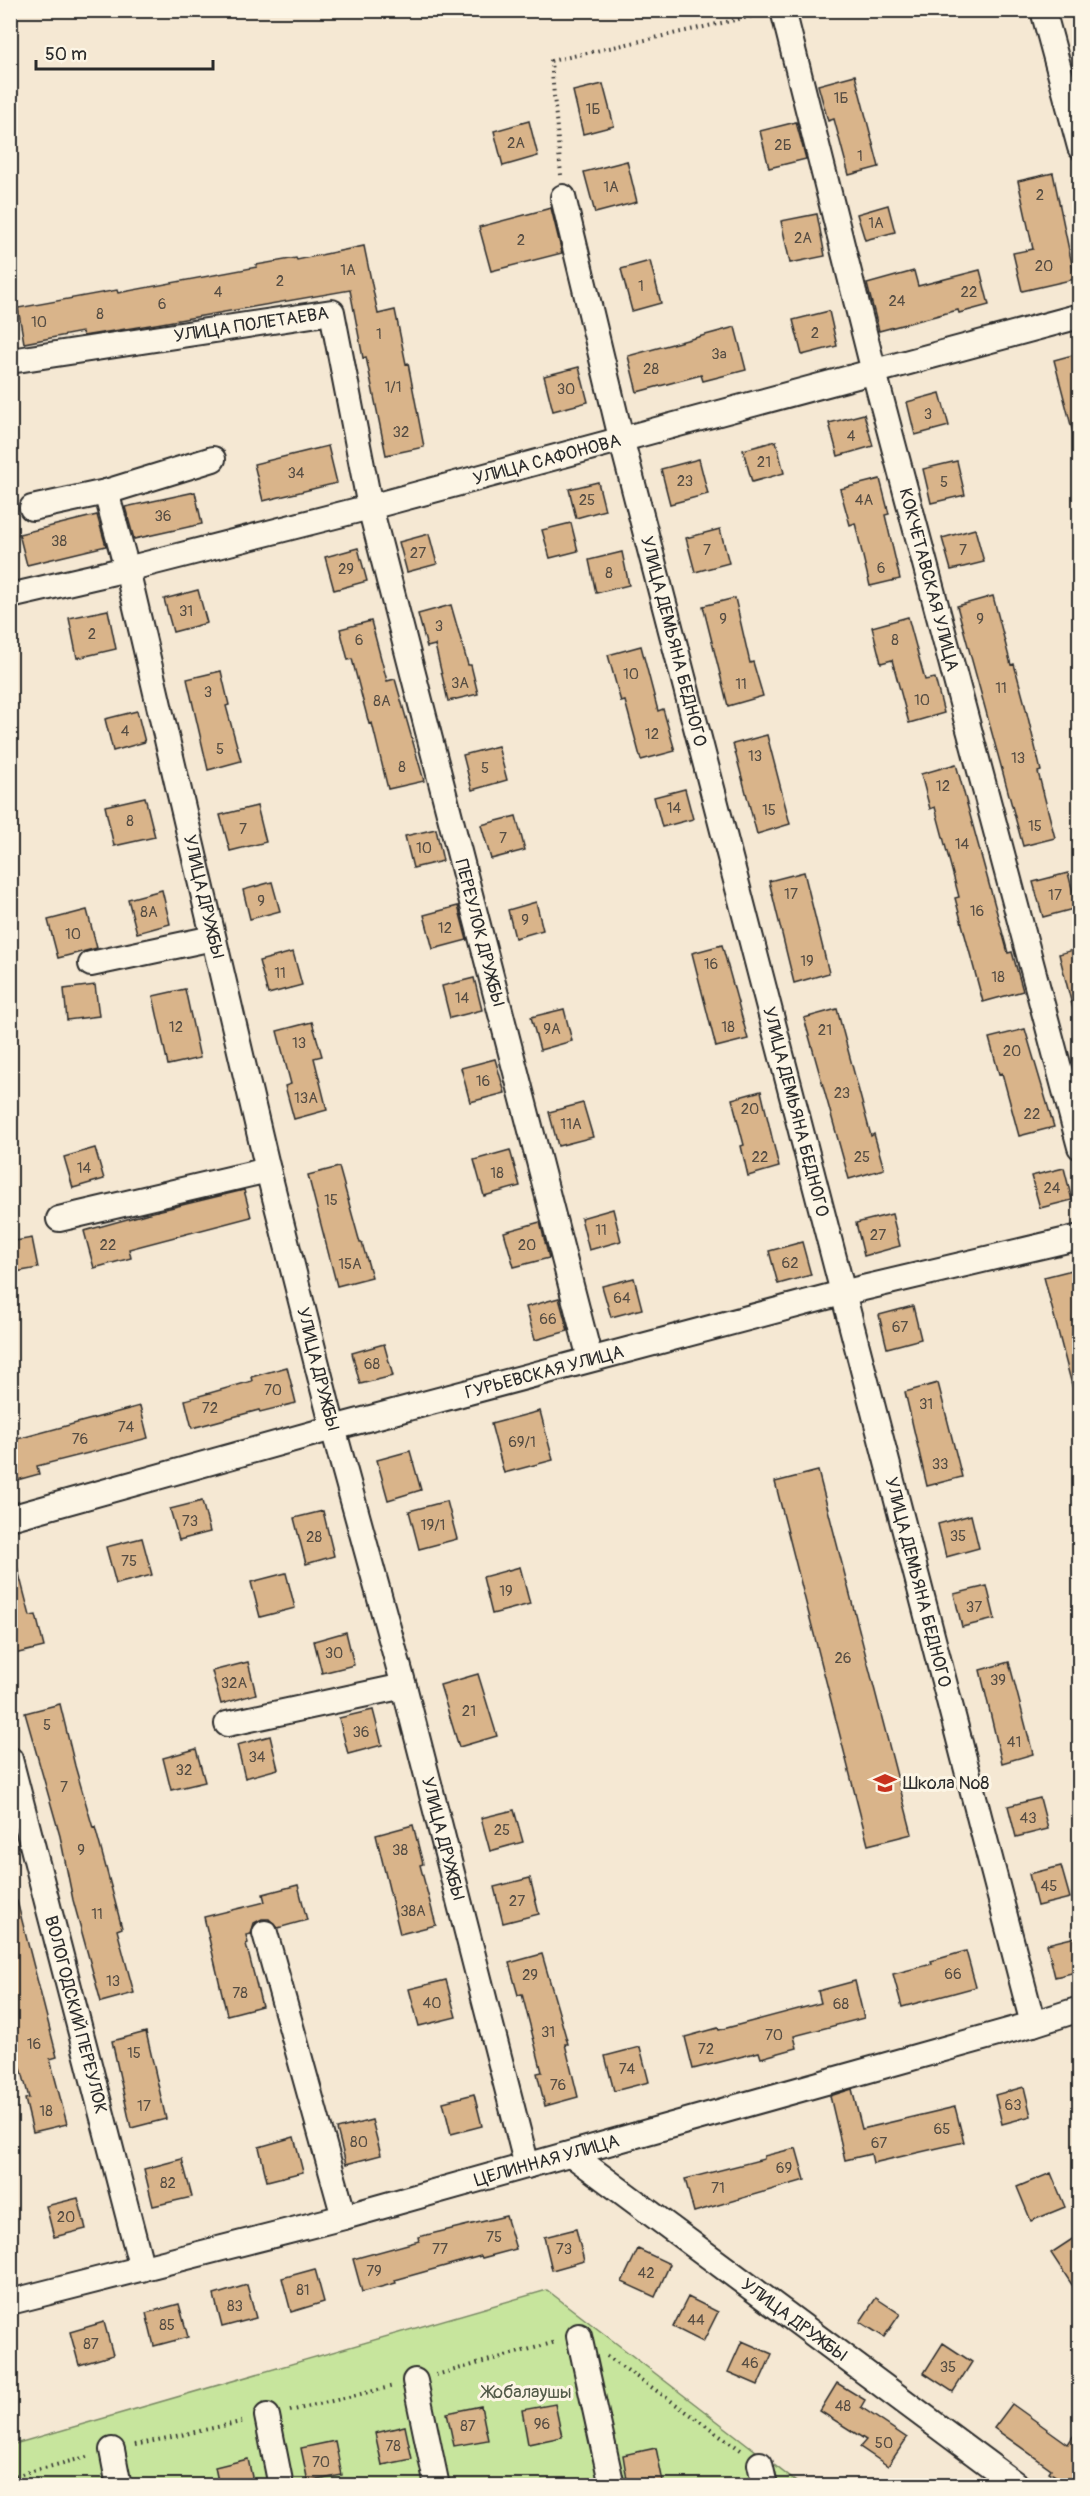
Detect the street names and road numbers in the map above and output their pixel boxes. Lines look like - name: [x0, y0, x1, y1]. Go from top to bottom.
- street label: УЛИЦА ПОЛЕТАЕВА: [172, 301, 330, 347]
- street label: УЛИЦА САФОНОВА: [471, 429, 623, 490]
- street label: КОКЧЕТАВСКАЯ УЛИЦА: [894, 485, 965, 674]
- street label: УЛИЦА ДЕМЬЯНА БЕДНОГО: [636, 534, 712, 749]
- street label: УЛИЦА ДРУЖБЫ: [178, 833, 229, 961]
- street label: ПЕРЕУЛОК ДРУЖБЫ: [450, 857, 510, 1009]
- street label: УЛИЦА ДЕМЬЯНА БЕДНОГО: [758, 1004, 834, 1219]
- street label: УЛИЦА ДРУЖБЫ: [292, 1305, 345, 1433]
- street label: ГУРЬЕВСКАЯ УЛИЦА: [463, 1340, 627, 1404]
- street label: УЛИЦА ДЕМЬЯНА БЕДНОГО: [880, 1475, 957, 1690]
- street label: УЛИЦА ДРУЖБЫ: [416, 1775, 470, 1902]
- street label: ВОЛОГОДСКИЙ ПЕРЕУЛОК: [39, 1913, 113, 2116]
- street label: ЦЕЛИННАЯ УЛИЦА: [471, 2129, 622, 2192]
- street label: УЛИЦА ДРУЖБЫ: [737, 2273, 852, 2367]

